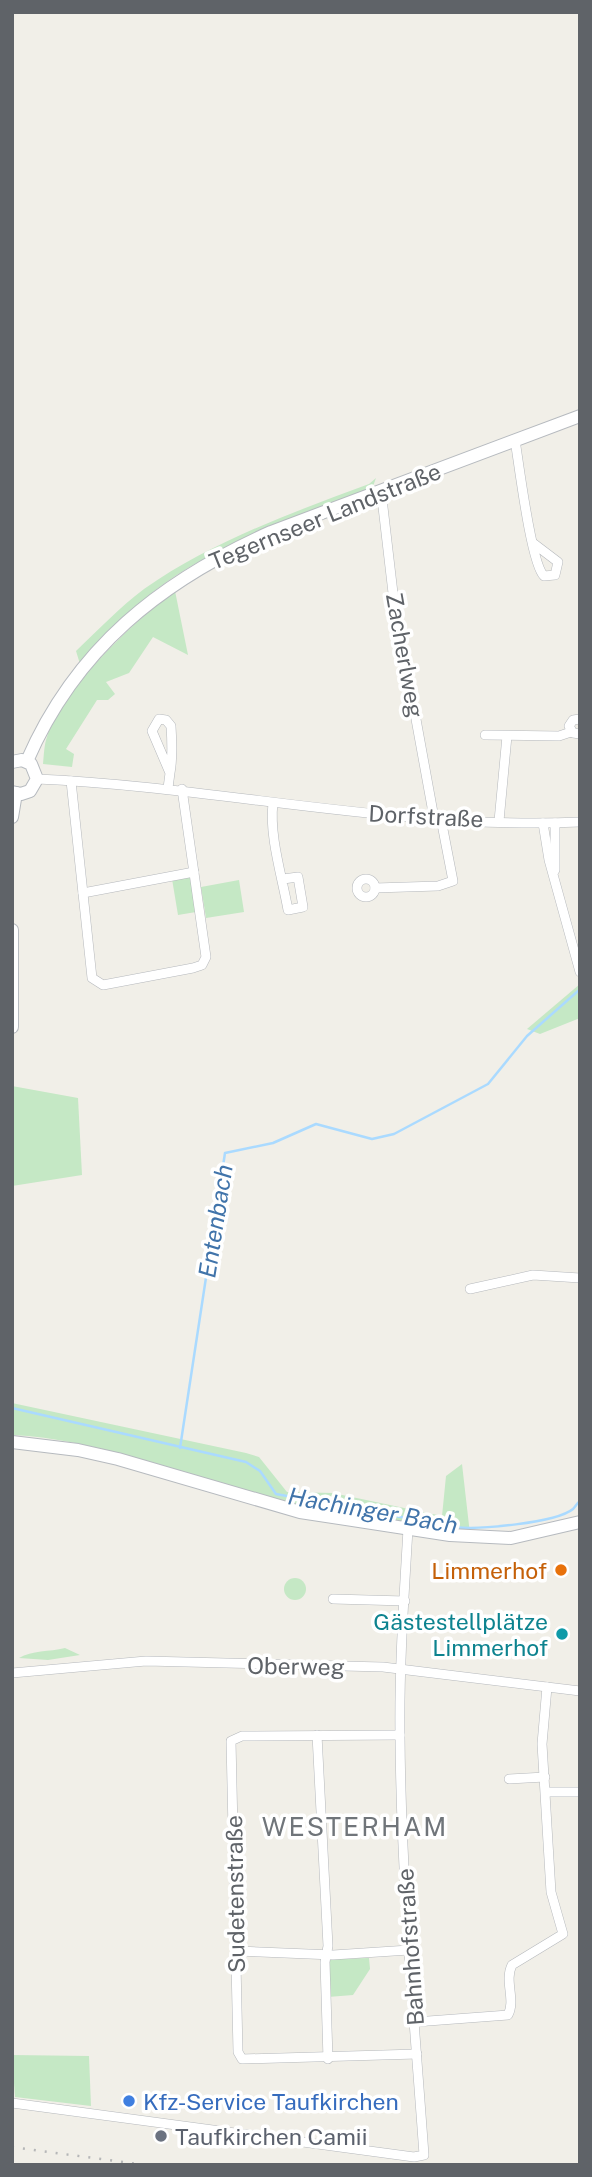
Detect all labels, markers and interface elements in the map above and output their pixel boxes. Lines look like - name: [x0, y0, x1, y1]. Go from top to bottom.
- street label: Tegernseer Landstraße: [205, 457, 445, 575]
- street label: Zacherlweg: [381, 590, 429, 720]
- street label: Dorfstraße: [368, 800, 484, 832]
- water label: Entenbach: [192, 1162, 238, 1280]
- water label: Hachinger Bach: [286, 1481, 460, 1539]
- place label: Limmerhof: [431, 1557, 547, 1584]
- marker: Limmerhof: [553, 1562, 569, 1578]
- place label: Gästestellplätze Limmerhof: [373, 1608, 548, 1661]
- marker: Gästestellplätze Limmerhof: [554, 1626, 570, 1642]
- street label: Oberweg: [247, 1652, 345, 1680]
- district label: WESTERHAM: [262, 1811, 448, 1842]
- street label: Sudetenstraße: [220, 1815, 250, 1973]
- street label: Bahnhofstraße: [391, 1867, 429, 2027]
- place label: Kfz-Service Taufkirchen: [143, 2088, 399, 2115]
- marker: Kfz-Service Taufkirchen: [121, 2093, 137, 2109]
- place label: Taufkirchen Camii: [175, 2123, 367, 2150]
- marker: Taufkirchen Camii: [153, 2128, 169, 2144]

